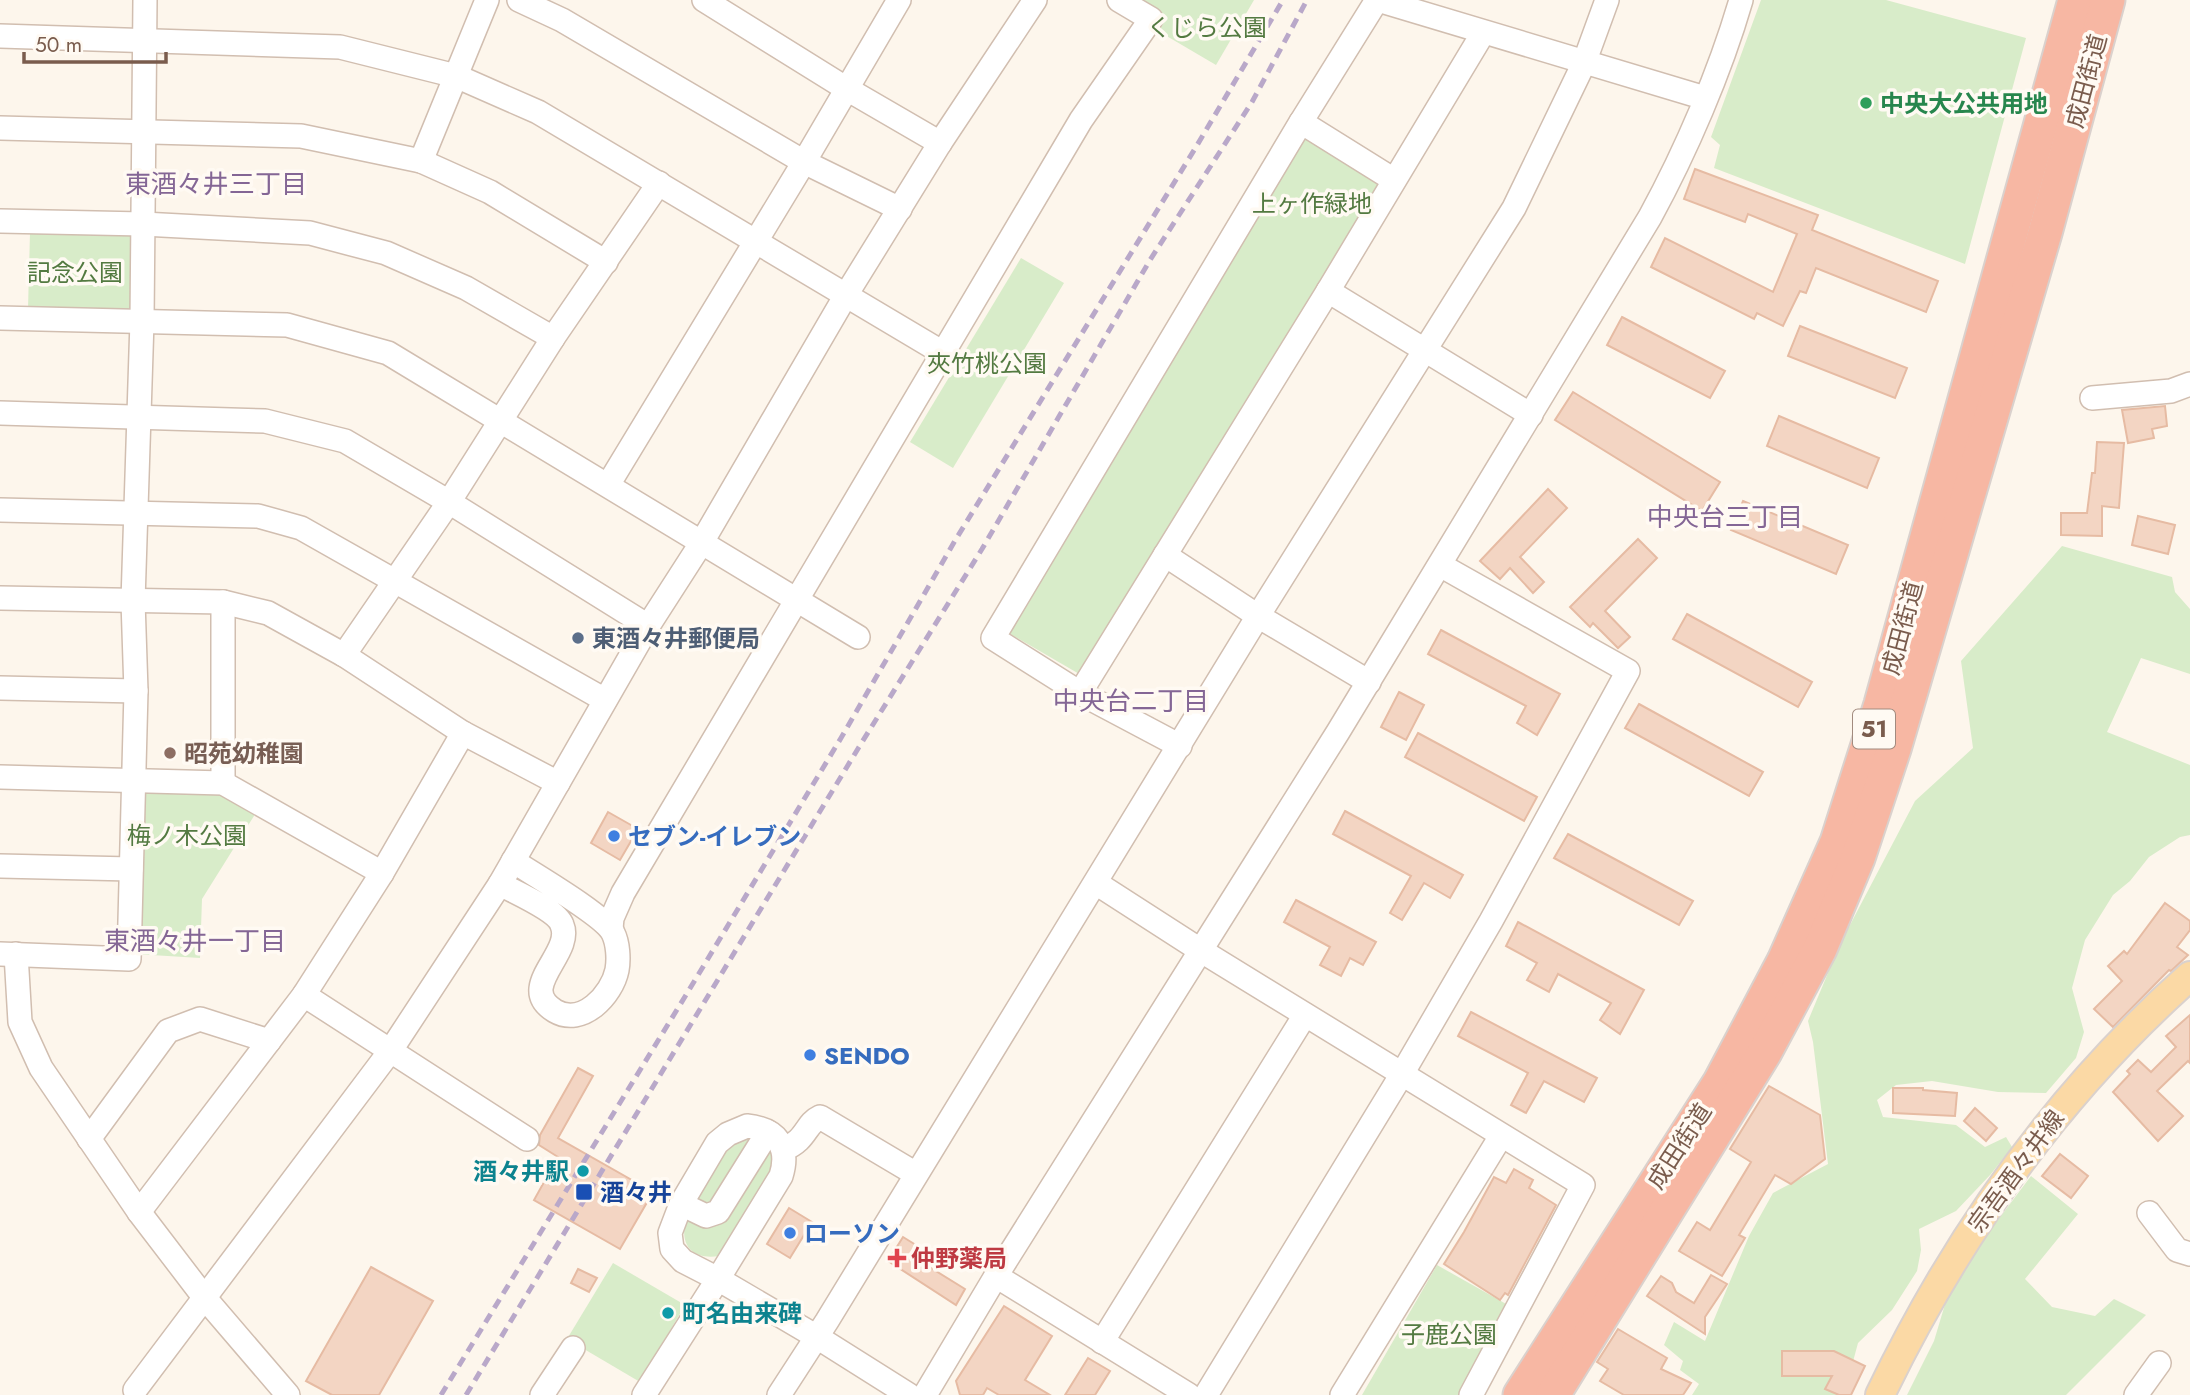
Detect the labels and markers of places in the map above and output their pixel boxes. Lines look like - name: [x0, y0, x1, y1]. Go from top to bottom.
- place label: 中央大公共用地: [1880, 86, 2048, 121]
- marker: 中央大公共用地: [1858, 95, 1874, 111]
- place label: 東酒々井郵便局: [592, 621, 760, 656]
- marker: 東酒々井郵便局: [570, 630, 586, 646]
- place label: 昭苑幼稚園: [184, 736, 304, 771]
- marker: 昭苑幼稚園: [162, 745, 178, 761]
- place label: セブン-イレブン: [628, 819, 801, 854]
- marker: セブン-イレブン: [606, 828, 622, 844]
- place label: SENDO: [824, 1038, 910, 1073]
- marker: SENDO: [802, 1047, 818, 1063]
- place label: 酒々井駅: [473, 1154, 569, 1189]
- marker: 酒々井駅: [575, 1163, 591, 1179]
- place label: 酒々井: [600, 1175, 672, 1210]
- marker: 酒々井: [574, 1182, 594, 1202]
- place label: ローソン: [804, 1216, 900, 1251]
- marker: ローソン: [782, 1225, 798, 1241]
- place label: 仲野薬局: [911, 1241, 1007, 1276]
- marker: 仲野薬局: [889, 1250, 905, 1266]
- place label: 町名由来碑: [682, 1296, 802, 1331]
- marker: 町名由来碑: [660, 1305, 676, 1321]

